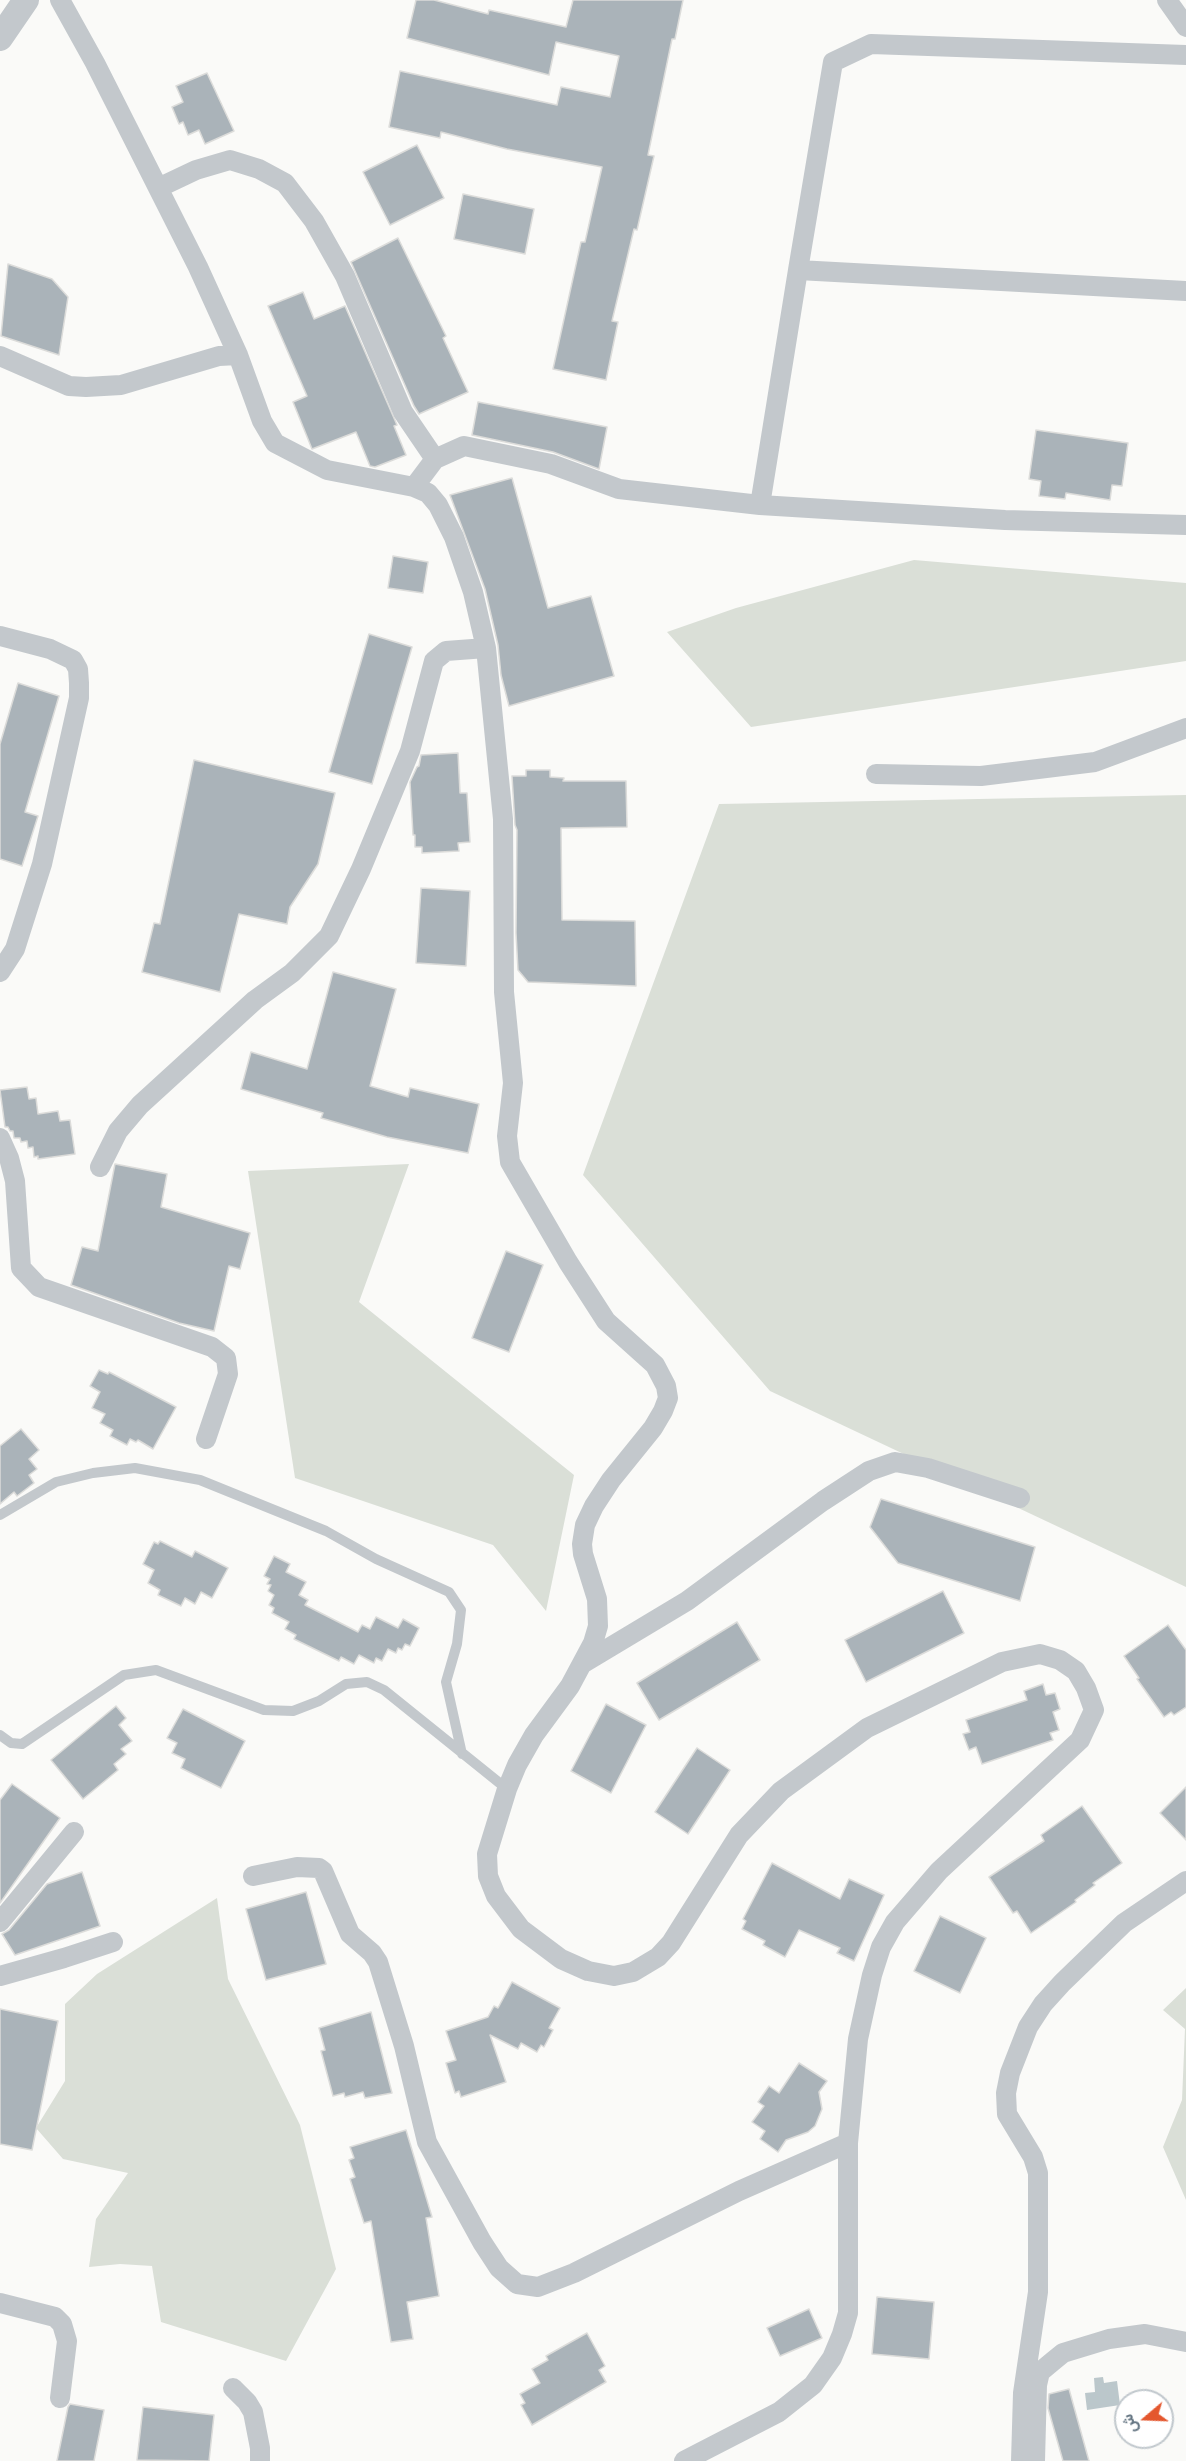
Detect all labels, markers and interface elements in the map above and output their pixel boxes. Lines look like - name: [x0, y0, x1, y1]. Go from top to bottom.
- north arrow: [1114, 2389, 1174, 2449]
- text: ش: [1115, 2412, 1142, 2437]

